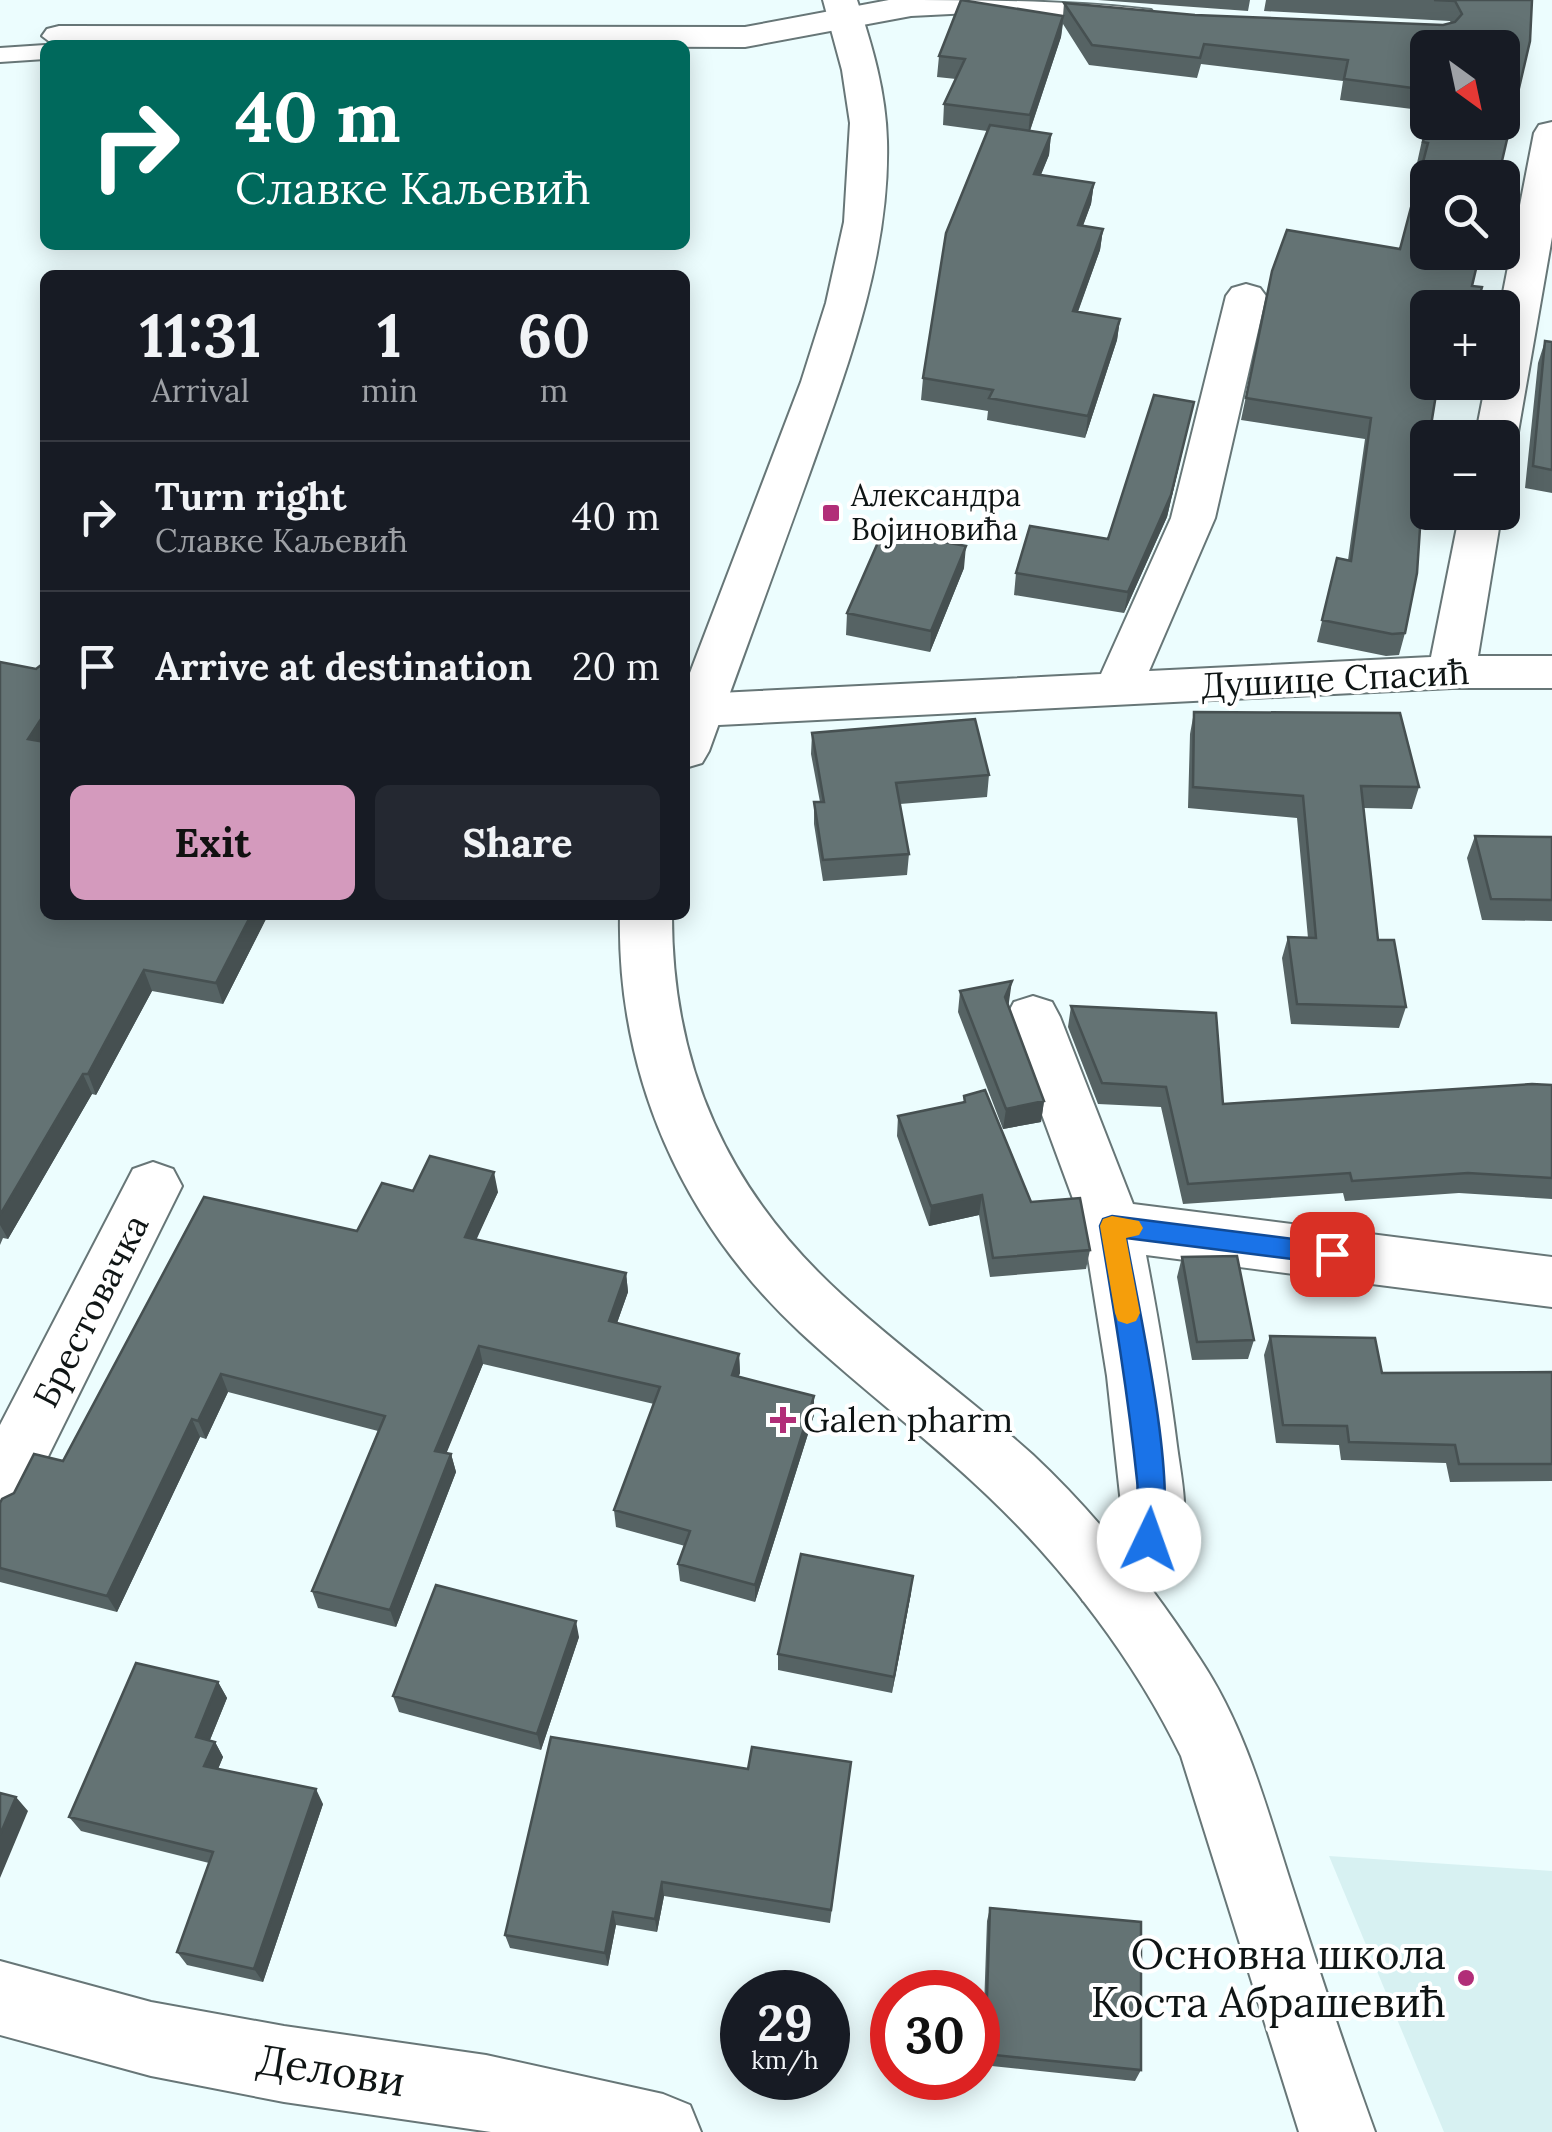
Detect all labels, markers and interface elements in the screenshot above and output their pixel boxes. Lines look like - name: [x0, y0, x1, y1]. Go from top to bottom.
- north arrow: [1410, 30, 1520, 140]
- map controls: [1410, 30, 1520, 530]
- text: 40 m: [235, 72, 401, 161]
- icon: right: [70, 80, 200, 210]
- text: Славке Каљевић: [235, 159, 591, 216]
- button: search: [1410, 160, 1520, 270]
- button: +: [1410, 290, 1520, 400]
- text: 11:31: [140, 297, 261, 373]
- text: 1: [377, 297, 402, 373]
- text: 60: [518, 297, 590, 373]
- text: Arrival: [152, 370, 249, 411]
- text: min: [361, 370, 418, 411]
- text: m: [540, 370, 568, 411]
- button: −: [1410, 420, 1520, 530]
- text: Turn right: [155, 472, 346, 520]
- place label: Александра Војиновића: [850, 476, 1021, 549]
- icon: right: [70, 489, 125, 544]
- text: 40 m: [572, 492, 660, 540]
- marker: Александра Војиновића: [820, 502, 842, 524]
- text: Славке Каљевић: [155, 520, 408, 561]
- icon: arrive: [70, 639, 125, 694]
- text: Arrive at destination: [155, 642, 532, 690]
- text: 20 m: [572, 642, 660, 690]
- street label: Душице Спасић: [1200, 649, 1470, 708]
- button: Exit: [70, 785, 355, 900]
- button: Share: [375, 785, 660, 900]
- street label: Брестовачка: [23, 1207, 158, 1415]
- pin: [1290, 1212, 1375, 1297]
- icon: arrive: [1305, 1227, 1360, 1282]
- place label: Galen pharm: [803, 1397, 1013, 1442]
- marker: Galen pharm: [772, 1409, 794, 1431]
- position arrow: [1097, 1488, 1201, 1592]
- place label: Основна школа Коста Абрашевић: [1091, 1927, 1446, 2029]
- marker: Основна школа Коста Абрашевић: [1455, 1967, 1477, 1989]
- speed limit sign: 30: [870, 1970, 1000, 2100]
- text: 29: [757, 1991, 813, 2055]
- street label: Делови: [253, 2032, 409, 2108]
- text: km/h: [751, 2044, 819, 2076]

